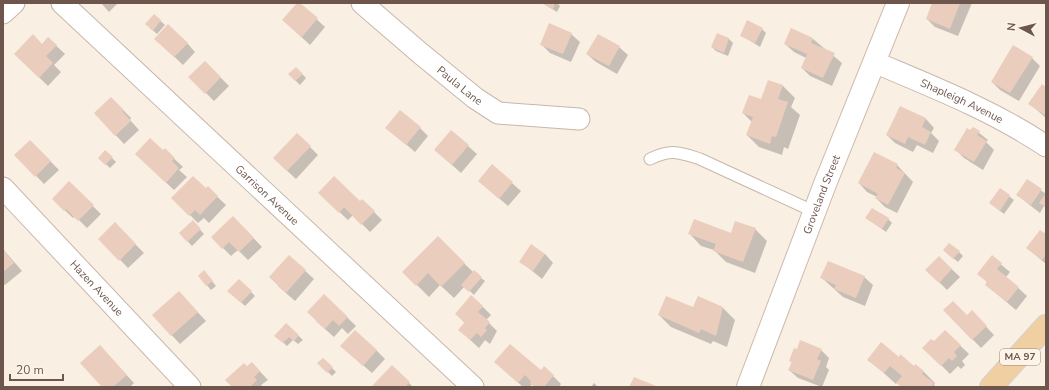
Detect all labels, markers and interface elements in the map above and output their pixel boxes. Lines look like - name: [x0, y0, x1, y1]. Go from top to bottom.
- north arrow: [1001, 8, 1041, 48]
- text: N: [1004, 22, 1020, 32]
- street label: Paula Lane: [434, 62, 486, 109]
- street label: Shapleigh Avenue: [918, 75, 1006, 127]
- street label: Groveland Street: [799, 152, 844, 236]
- street label: Garrison Avenue: [232, 161, 303, 229]
- street label: Hazen Avenue: [67, 257, 127, 319]
- road number: MA 97: [1000, 349, 1040, 365]
- scale bar: [10, 356, 63, 382]
- text: 20 m: [16, 362, 44, 378]

